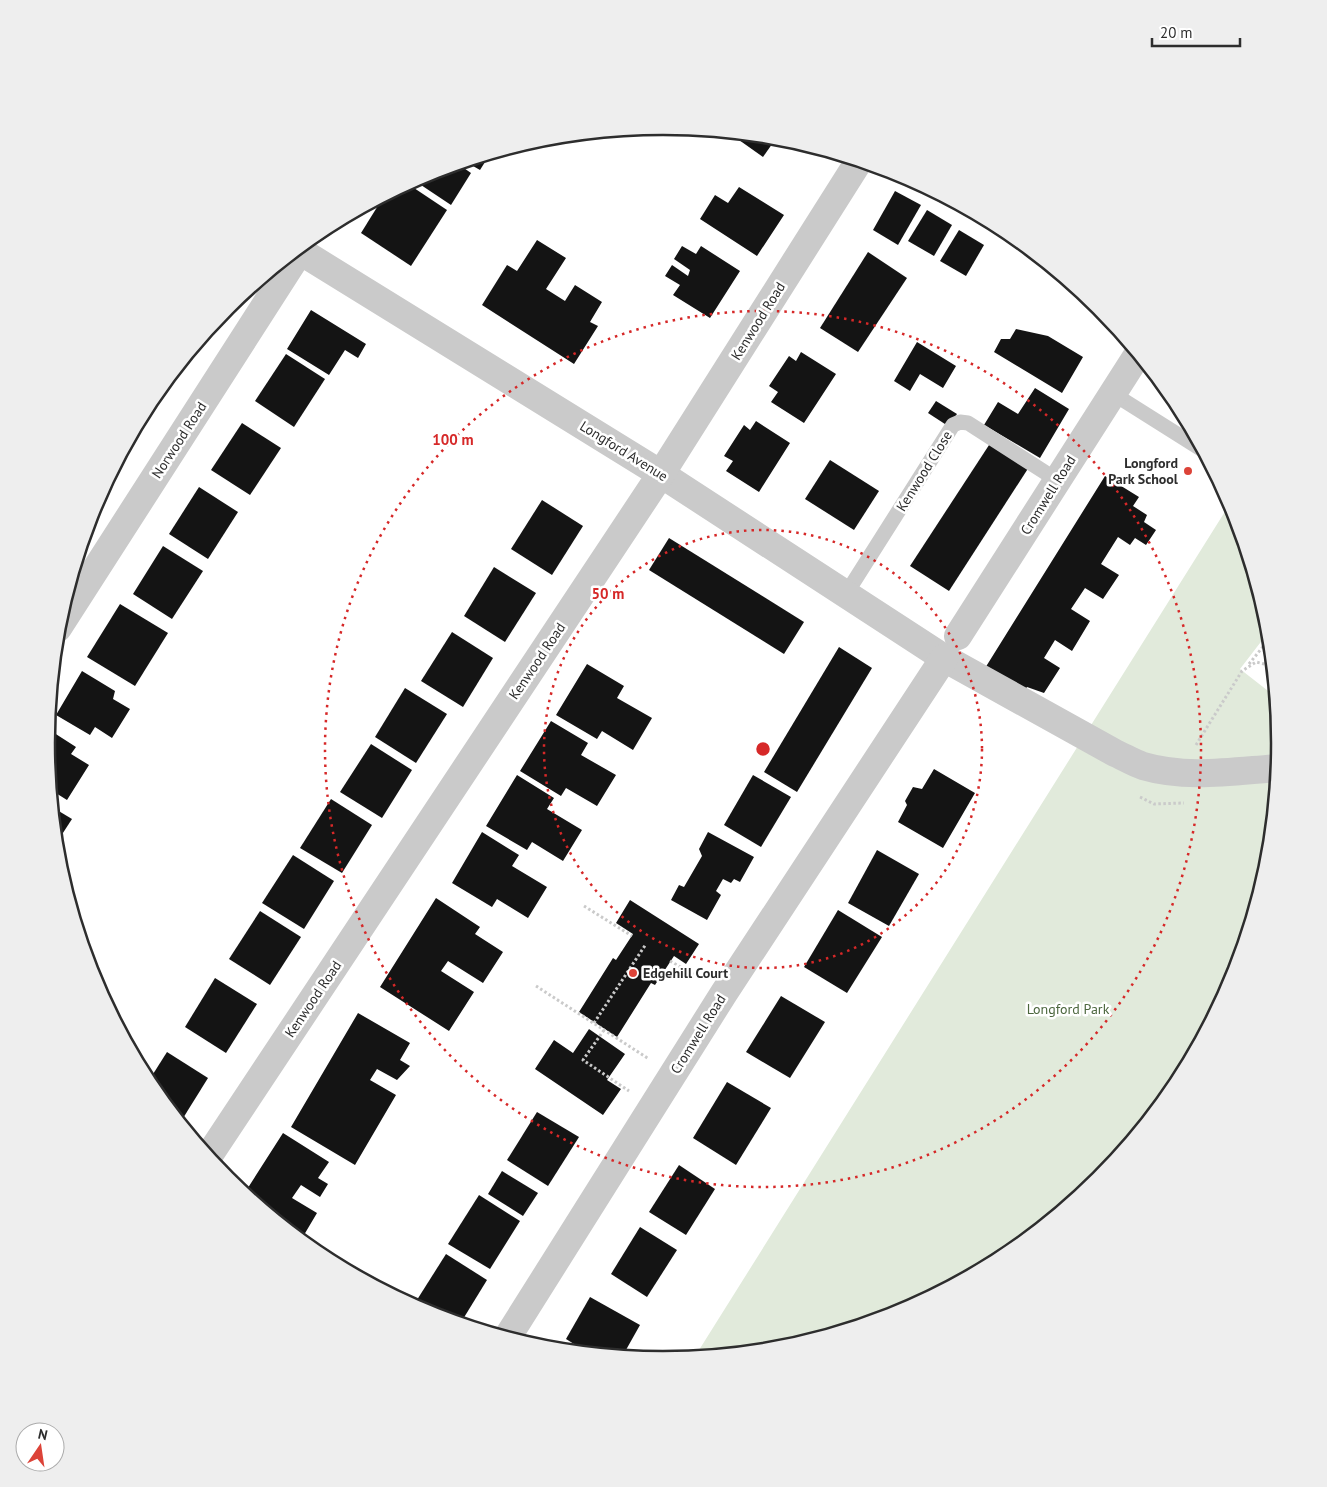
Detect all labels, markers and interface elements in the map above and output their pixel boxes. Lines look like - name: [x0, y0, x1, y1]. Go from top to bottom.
- scale bar: [1152, 15, 1240, 47]
- text: 20 m: [1160, 23, 1193, 42]
- street label: Kenwood Road: [727, 279, 789, 363]
- street label: Norwood Road: [148, 398, 210, 482]
- street label: Longford Avenue: [577, 417, 671, 485]
- street label: Kenwood Close: [892, 427, 956, 515]
- text: 100 m: [432, 430, 474, 449]
- street label: Cromwell Road: [1016, 452, 1080, 538]
- place label: Longford Park School: [1108, 454, 1179, 488]
- marker: Longford Park School: [1182, 465, 1194, 477]
- text: 50 m: [592, 584, 624, 603]
- street label: Kenwood Road: [505, 619, 569, 703]
- centre of rings: [754, 740, 772, 758]
- street label: Kenwood Road: [281, 957, 345, 1041]
- place label: Edgehill Court: [643, 964, 728, 982]
- marker: Edgehill Court: [627, 967, 639, 979]
- street label: Cromwell Road: [666, 991, 730, 1077]
- park label: Longford Park: [1027, 1000, 1110, 1018]
- north arrow: [15, 1422, 65, 1472]
- text: N: [36, 1425, 49, 1444]

